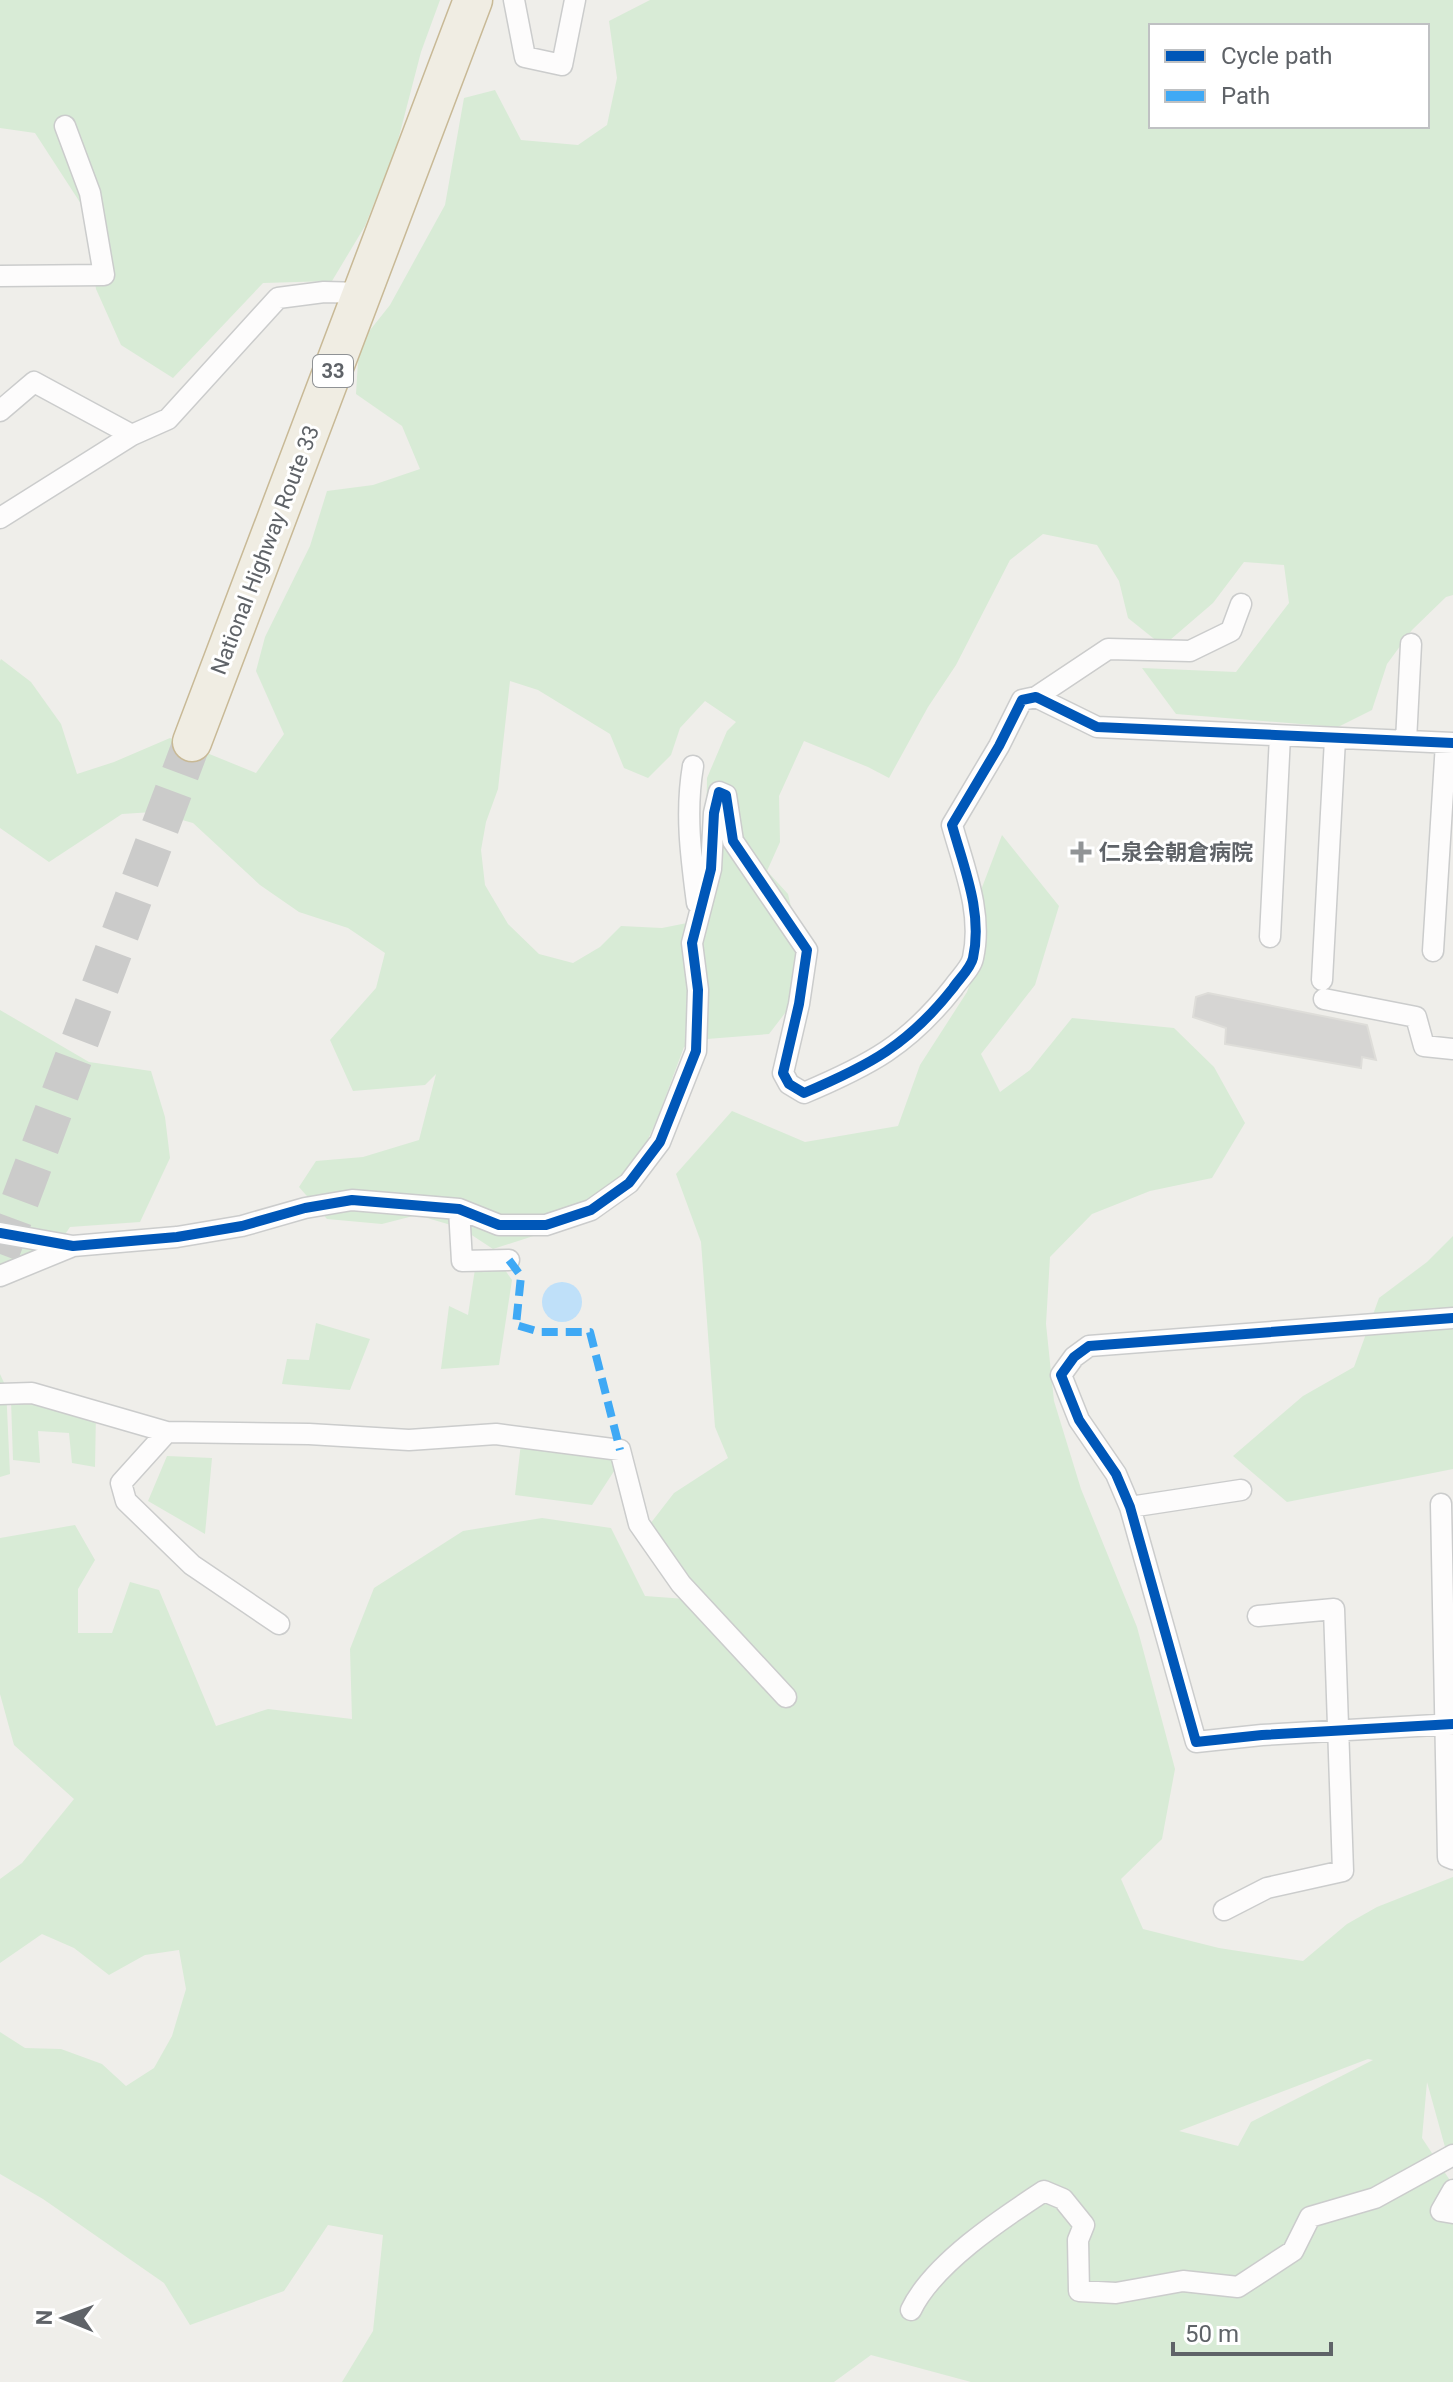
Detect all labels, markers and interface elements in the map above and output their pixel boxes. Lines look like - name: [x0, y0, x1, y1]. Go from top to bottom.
- legend: [1149, 24, 1429, 128]
- text: Cycle path: [1221, 42, 1333, 70]
- text: Path: [1221, 82, 1270, 110]
- road number: 33: [313, 355, 353, 387]
- street label: National Highway Route 33: [206, 422, 324, 678]
- place label: 仁泉会朝倉病院: [1099, 840, 1253, 865]
- marker: 仁泉会朝倉病院: [1070, 841, 1092, 863]
- north arrow: [24, 2278, 104, 2358]
- scale bar: [1173, 2306, 1331, 2356]
- text: N: [32, 2310, 57, 2326]
- text: 50 m: [1185, 2320, 1239, 2348]

